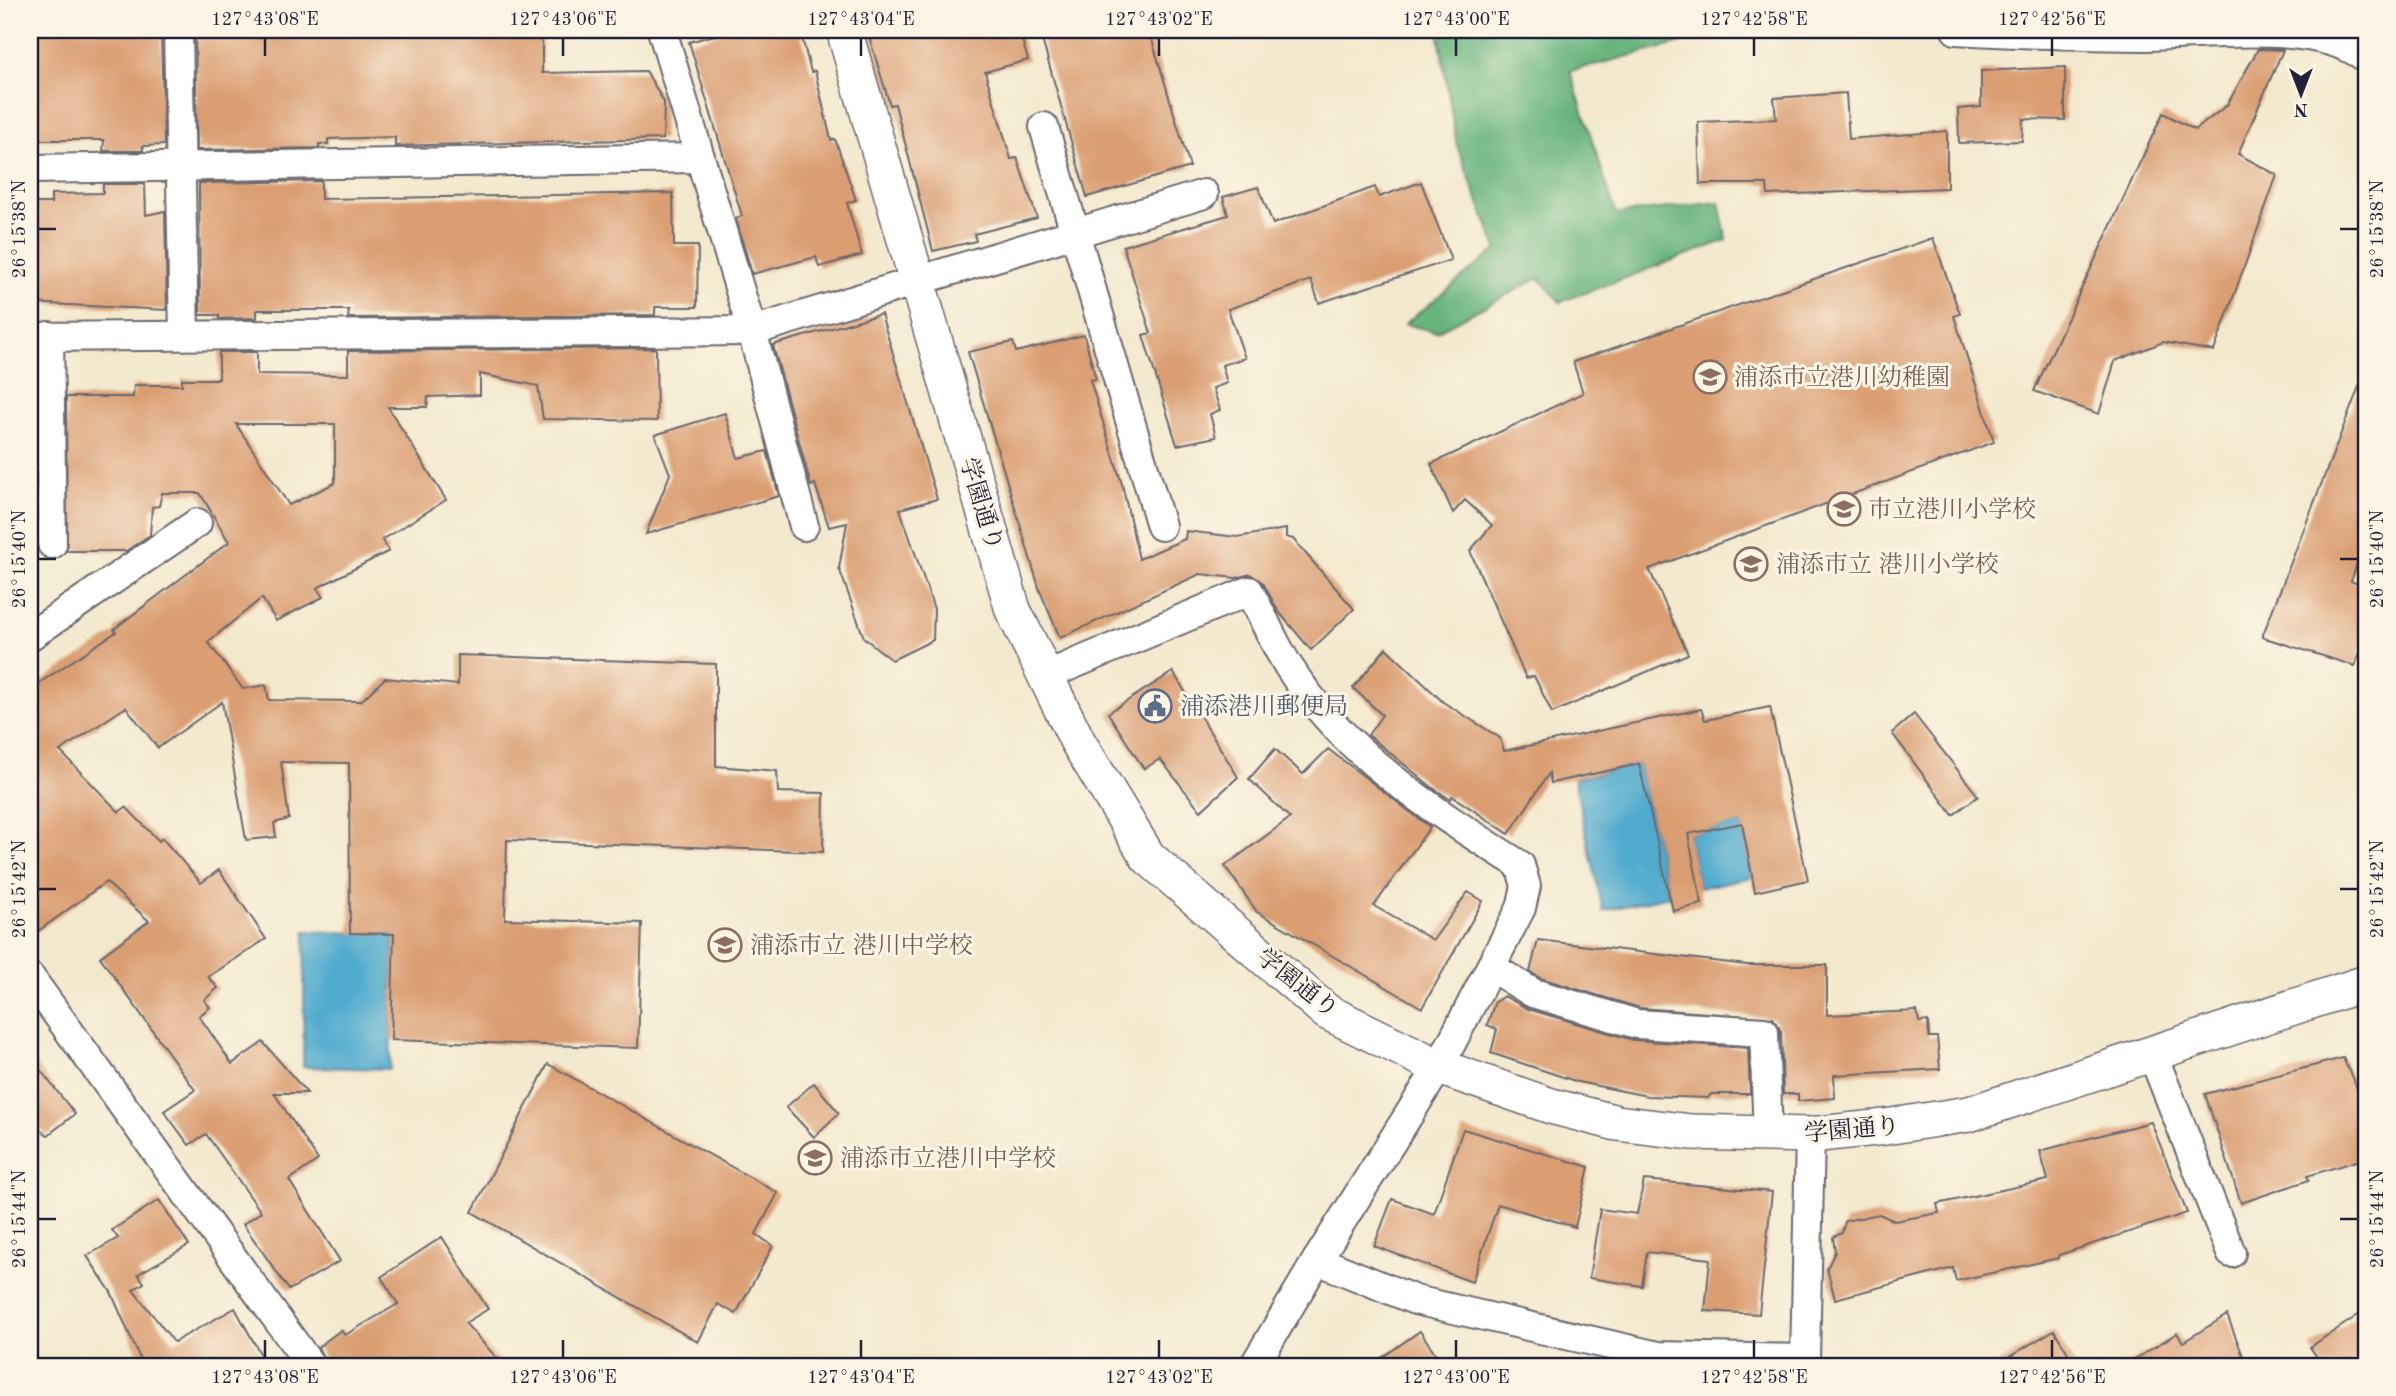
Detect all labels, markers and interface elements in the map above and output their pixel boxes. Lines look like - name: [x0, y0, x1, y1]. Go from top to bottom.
- text: 127°43'08"E: [211, 11, 319, 29]
- text: 127°43'06"E: [509, 11, 617, 29]
- text: 127°43'04"E: [807, 11, 915, 29]
- text: 127°43'02"E: [1105, 11, 1213, 29]
- text: 127°43'00"E: [1402, 11, 1510, 29]
- text: 127°42'58"E: [1700, 11, 1808, 29]
- text: 127°42'56"E: [1998, 11, 2106, 29]
- north arrow: [2266, 60, 2336, 130]
- text: N: [2293, 99, 2308, 118]
- text: 26°15'38"N: [11, 180, 29, 278]
- text: 26°15'38"N: [2369, 180, 2387, 278]
- school or university icon: 浦添市立港川幼稚園: [1691, 358, 1729, 396]
- place label: 浦添市立港川幼稚園: [1734, 364, 1950, 391]
- street label: 学園通り: [955, 454, 1008, 554]
- school or university icon: 市立港川小学校: [1825, 490, 1863, 528]
- place label: 市立港川小学校: [1868, 496, 2036, 523]
- text: 26°15'40"N: [11, 510, 29, 608]
- text: 26°15'40"N: [2369, 510, 2387, 608]
- school or university icon: 浦添市立 港川小学校: [1732, 545, 1770, 583]
- place label: 浦添市立 港川小学校: [1776, 551, 1999, 578]
- public building icon: 浦添港川郵便局: [1136, 687, 1174, 725]
- place label: 浦添港川郵便局: [1180, 693, 1348, 720]
- text: 26°15'42"N: [11, 840, 29, 938]
- text: 26°15'42"N: [2369, 840, 2387, 938]
- school or university icon: 浦添市立 港川中学校: [706, 926, 744, 964]
- place label: 浦添市立 港川中学校: [750, 932, 973, 959]
- street label: 学園通り: [1252, 943, 1344, 1024]
- street label: 学園通り: [1803, 1112, 1901, 1147]
- school or university icon: 浦添市立港川中学校: [796, 1139, 834, 1177]
- place label: 浦添市立港川中学校: [840, 1145, 1056, 1172]
- text: 26°15'44"N: [11, 1170, 29, 1268]
- text: 26°15'44"N: [2369, 1170, 2387, 1268]
- text: 127°43'08"E: [211, 1369, 319, 1387]
- text: 127°43'06"E: [509, 1369, 617, 1387]
- text: 127°43'04"E: [807, 1369, 915, 1387]
- text: 127°43'02"E: [1105, 1369, 1213, 1387]
- text: 127°43'00"E: [1402, 1369, 1510, 1387]
- text: 127°42'58"E: [1700, 1369, 1808, 1387]
- text: 127°42'56"E: [1998, 1369, 2106, 1387]

